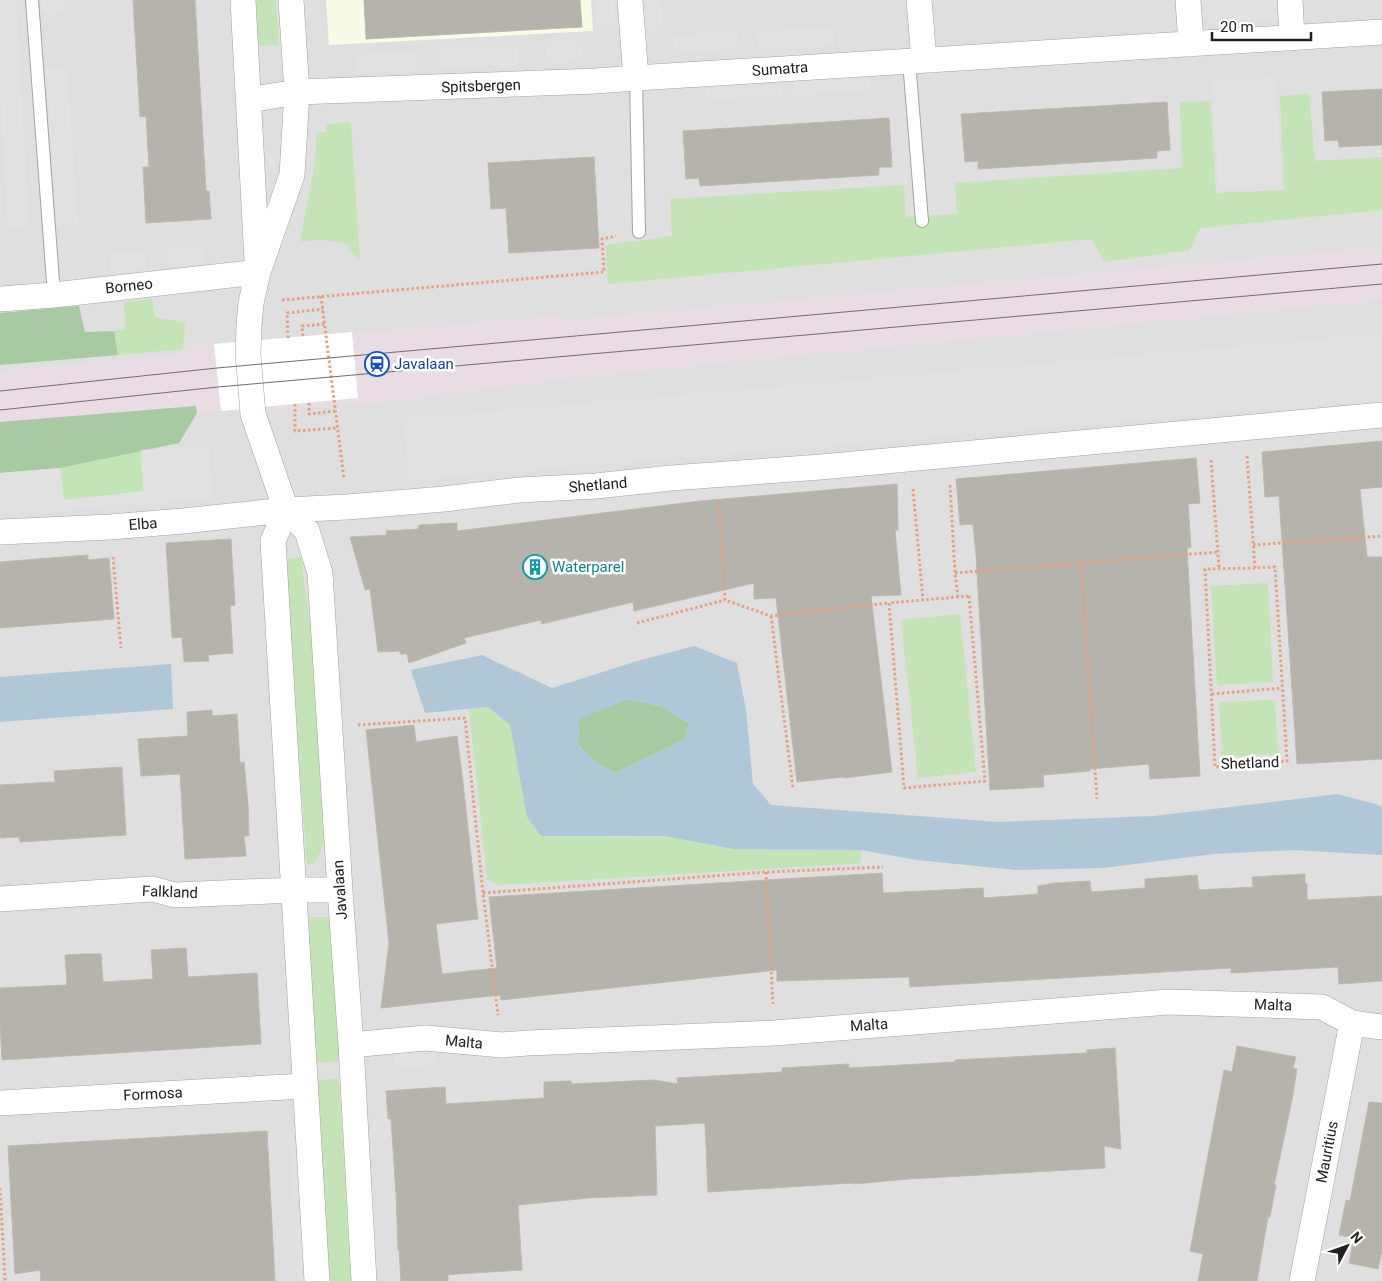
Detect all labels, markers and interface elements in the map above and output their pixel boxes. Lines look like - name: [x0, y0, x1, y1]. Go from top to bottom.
- scale bar: [1212, 10, 1311, 42]
- text: 20 m: [1220, 18, 1254, 36]
- street label: Sumatra: [751, 58, 809, 80]
- street label: Spitsbergen: [441, 76, 521, 96]
- street label: Borneo: [104, 275, 154, 297]
- station icon: Javalaan: [364, 351, 390, 377]
- place label: Javalaan: [394, 355, 454, 373]
- street label: Shetland: [568, 473, 628, 497]
- street label: Elba: [128, 514, 158, 534]
- building icon: Waterparel: [522, 554, 548, 580]
- place label: Waterparel: [552, 558, 624, 576]
- street label: Shetland: [1220, 753, 1280, 773]
- street label: Javalaan: [329, 859, 351, 921]
- street label: Falkland: [142, 882, 198, 902]
- street label: Malta: [1254, 995, 1292, 1015]
- street label: Malta: [849, 1015, 889, 1035]
- street label: Malta: [444, 1031, 484, 1053]
- street label: Formosa: [123, 1083, 183, 1105]
- street label: Mauritius: [1312, 1119, 1342, 1185]
- north arrow: [1322, 1221, 1372, 1271]
- text: N: [1348, 1228, 1366, 1246]

